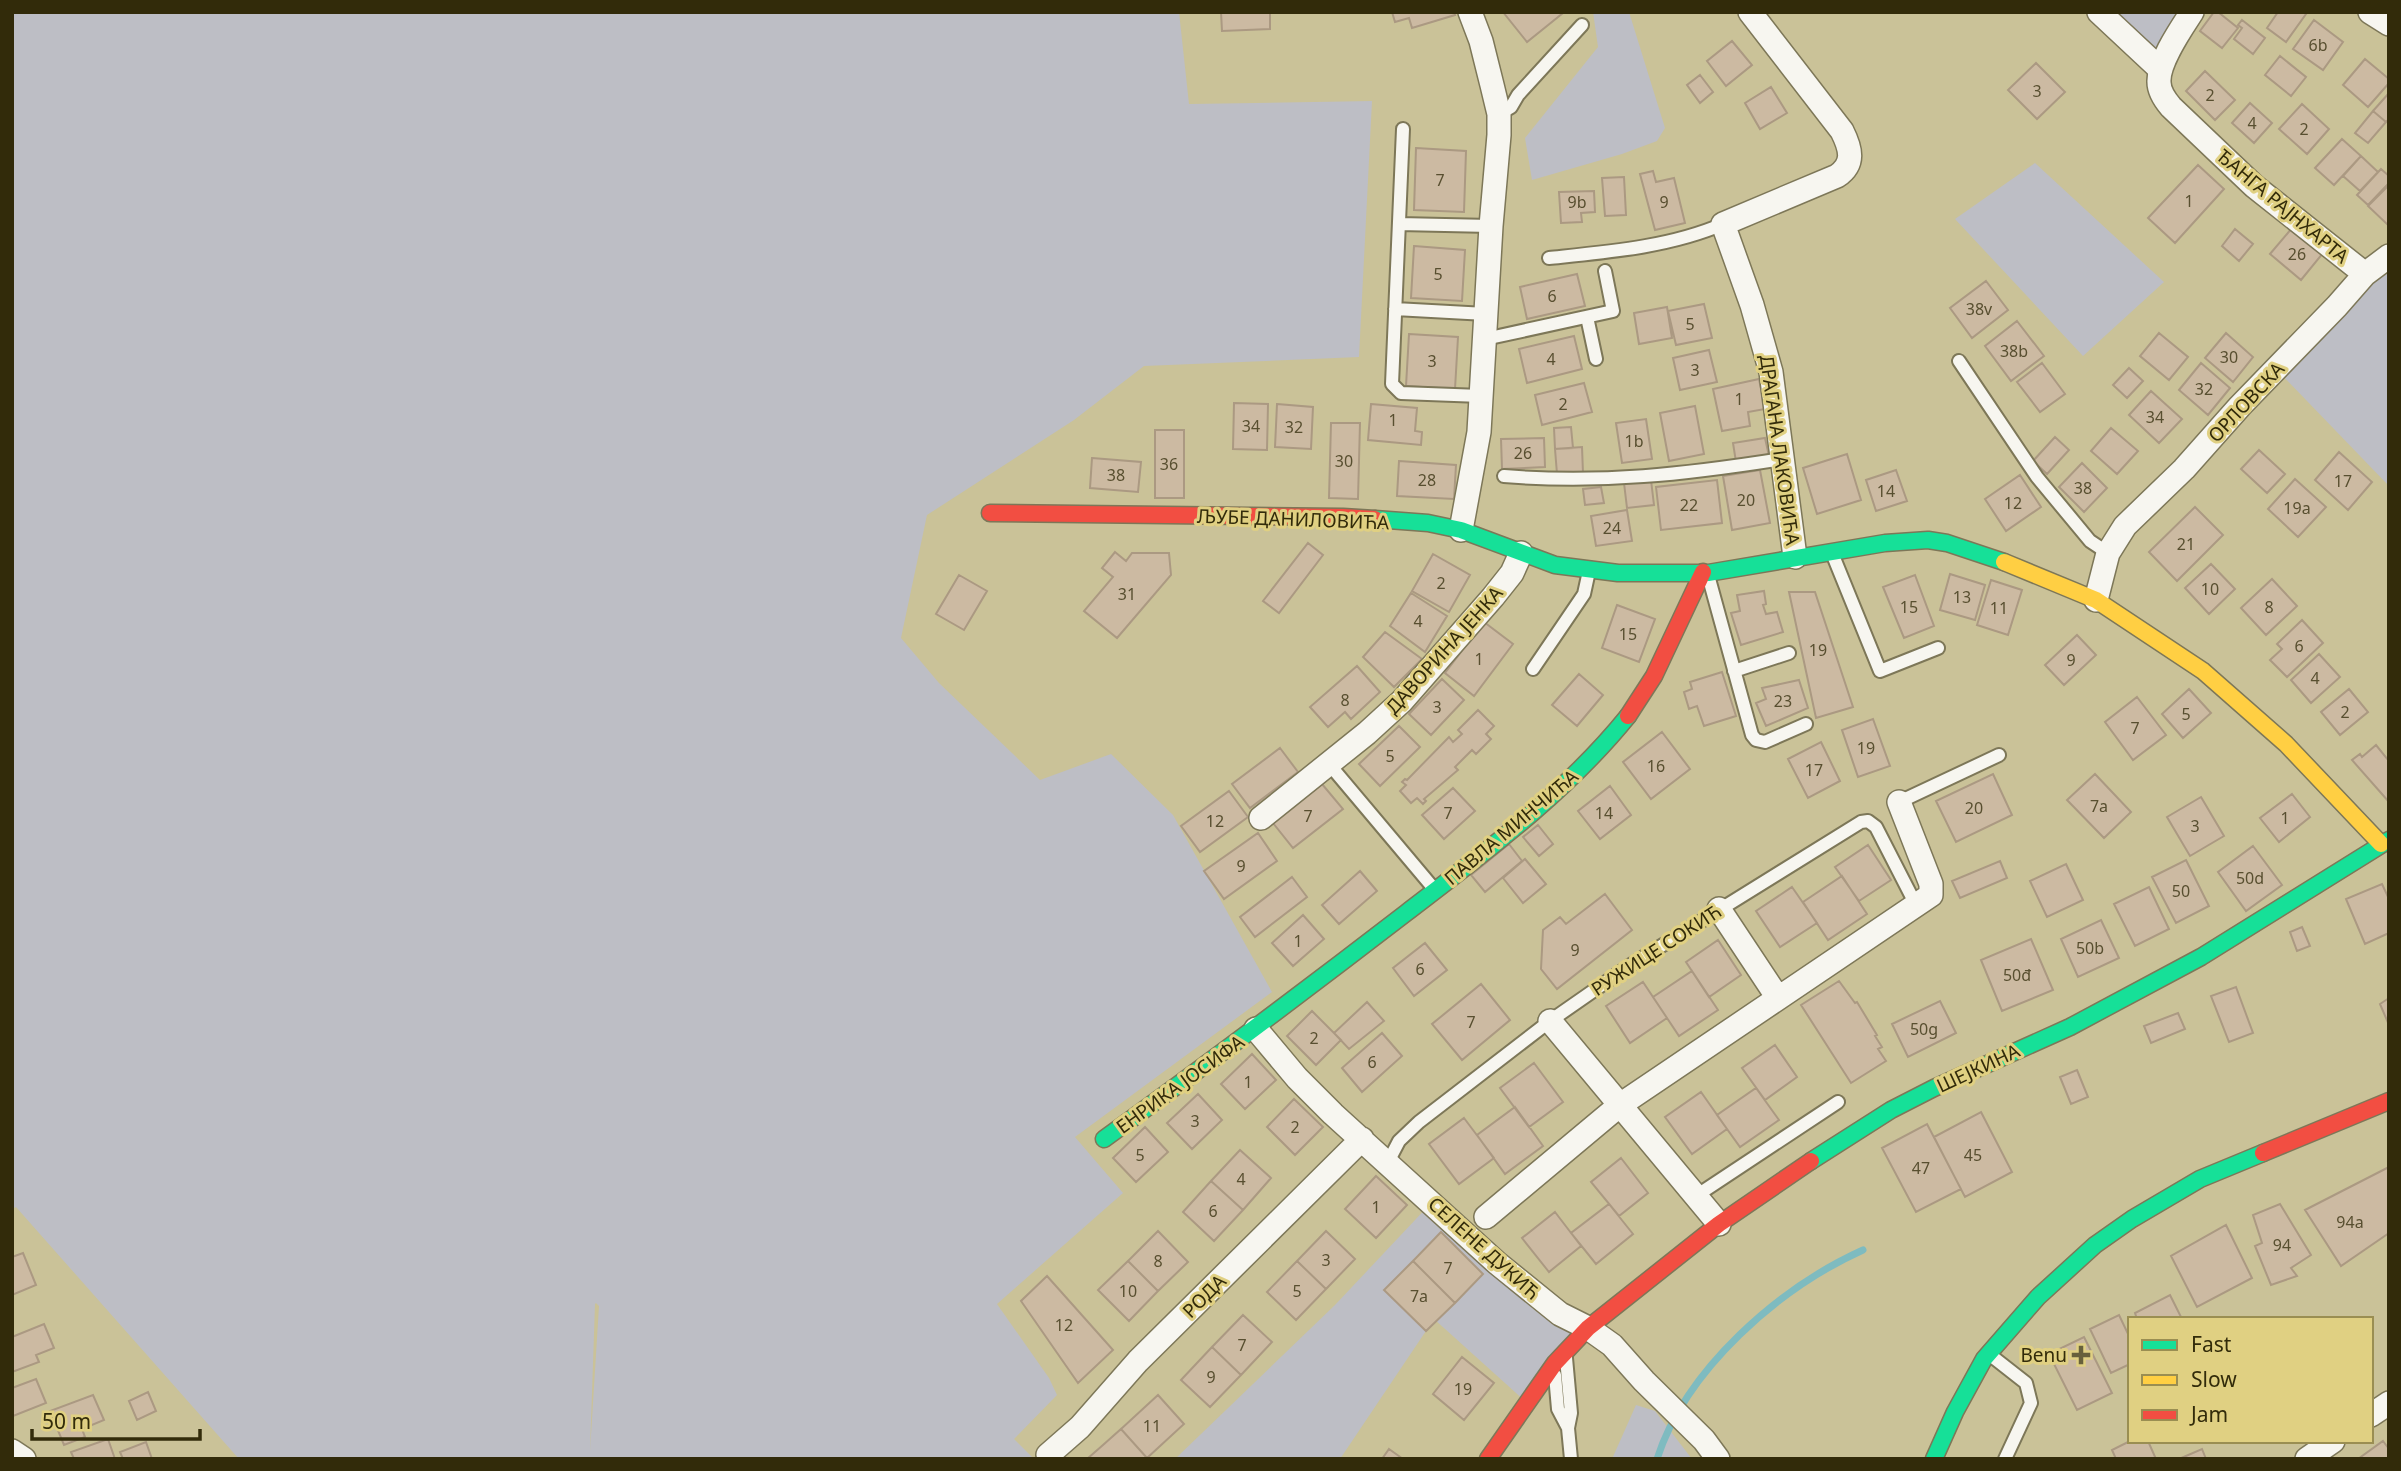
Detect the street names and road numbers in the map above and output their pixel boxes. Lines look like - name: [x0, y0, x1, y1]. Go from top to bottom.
- street label: ЂАНГА РАЈНХАРТА: [2212, 143, 2355, 269]
- street label: ДРАГАНА ЛАКОВИЋА: [1754, 353, 1806, 548]
- street label: ОРЛОВСКА: [2202, 356, 2291, 448]
- street label: ЉУБЕ ДАНИЛОВИЋА: [1196, 503, 1390, 535]
- street label: ДАВОРИНА ЈЕНКА: [1380, 580, 1509, 720]
- street label: ПАВЛА МИНЧИЋА: [1439, 763, 1584, 891]
- street label: РУЖИЦЕ СОКИЋ: [1586, 898, 1726, 1002]
- street label: ЕНРИКА ЈОСИФА: [1111, 1028, 1250, 1139]
- street label: ШЕЈКИНА: [1932, 1037, 2025, 1099]
- street label: СЕЛЕНЕ ДУКИЋ: [1423, 1191, 1545, 1305]
- street label: РОДА: [1177, 1268, 1232, 1323]

